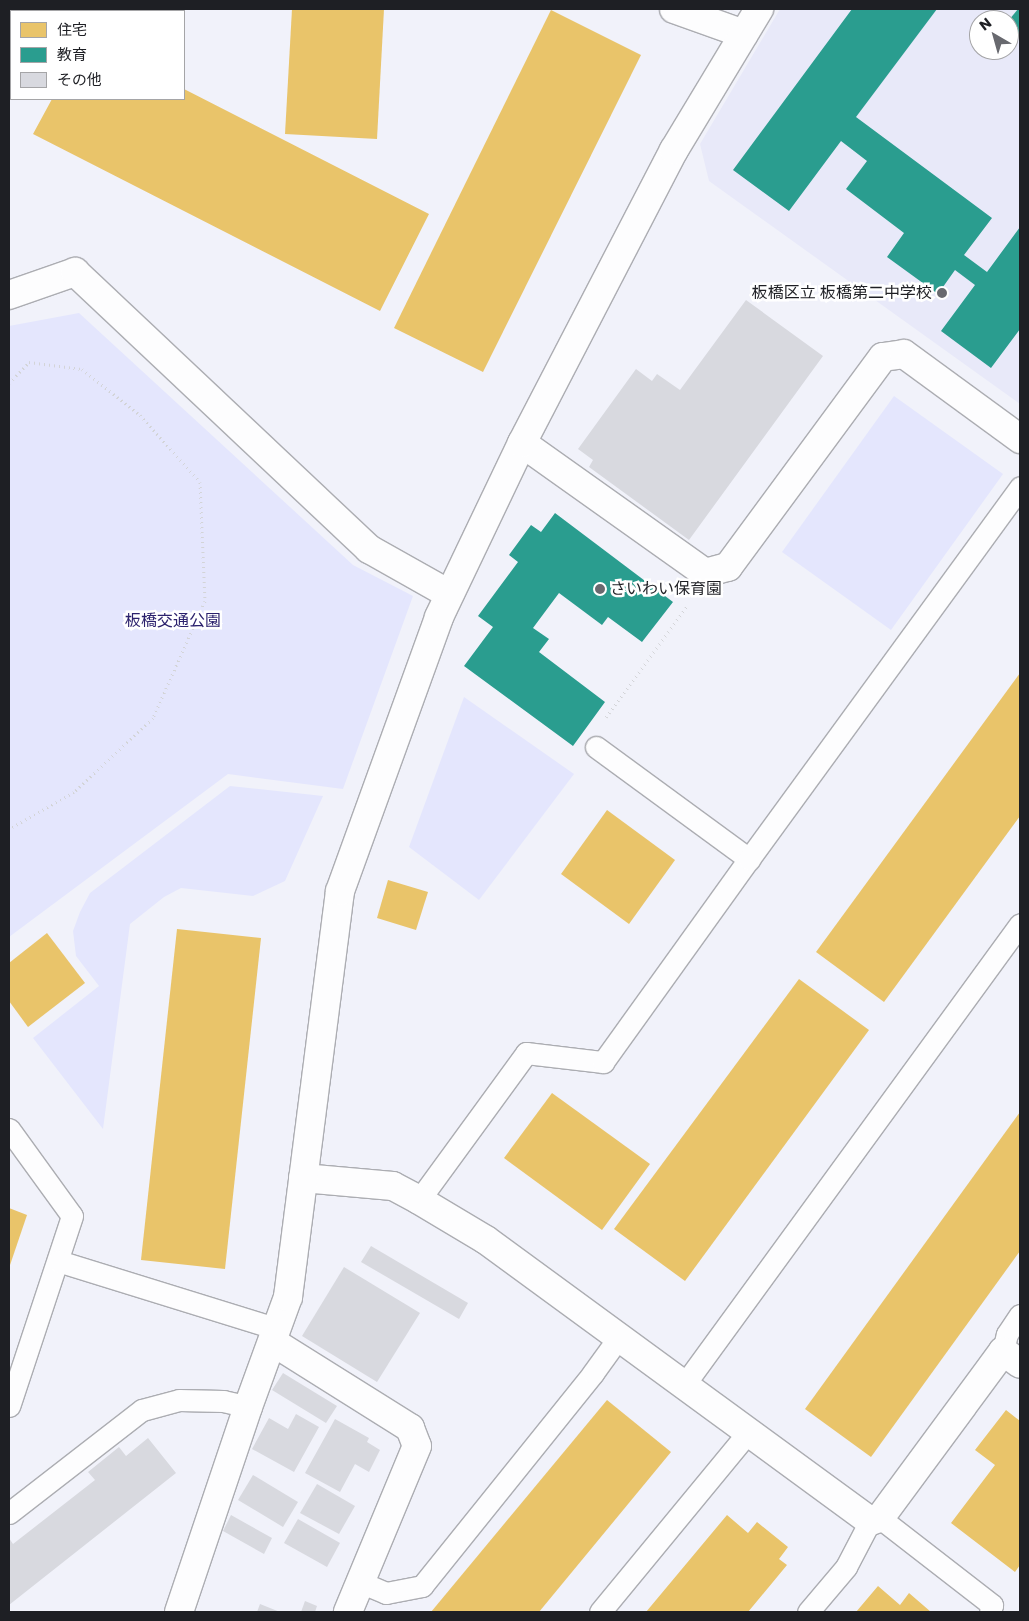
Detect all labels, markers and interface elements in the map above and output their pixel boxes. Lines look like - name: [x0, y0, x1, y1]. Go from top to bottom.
- legend: [10, 10, 185, 100]
- north arrow: [969, 10, 1019, 60]
- text: N: [975, 13, 996, 35]
- text: 住宅: [57, 19, 87, 40]
- text: 教育: [57, 44, 87, 65]
- text: その他: [57, 69, 102, 90]
- place label: 板橋区立 板橋第二中学校: [752, 283, 932, 303]
- marker: 板橋区立 板橋第二中学校: [936, 287, 948, 299]
- place label: さいわい保育園: [610, 579, 722, 599]
- marker: さいわい保育園: [594, 583, 606, 595]
- park label: 板橋交通公園: [125, 611, 221, 631]

